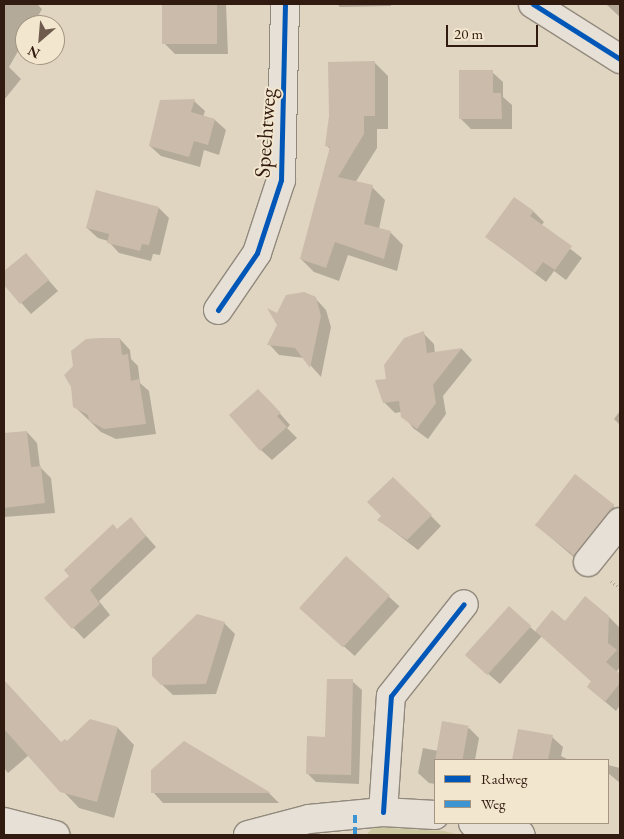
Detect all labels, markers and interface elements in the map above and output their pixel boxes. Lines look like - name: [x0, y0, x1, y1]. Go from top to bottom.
- north arrow: [15, 15, 65, 65]
- scale bar: [449, 15, 542, 47]
- text: 20 m: [454, 24, 483, 43]
- text: N: [25, 42, 43, 63]
- street label: Spechtweg: [249, 87, 281, 179]
- legend: [434, 759, 609, 824]
- text: Radweg: [481, 769, 528, 788]
- text: Weg: [481, 794, 506, 813]

